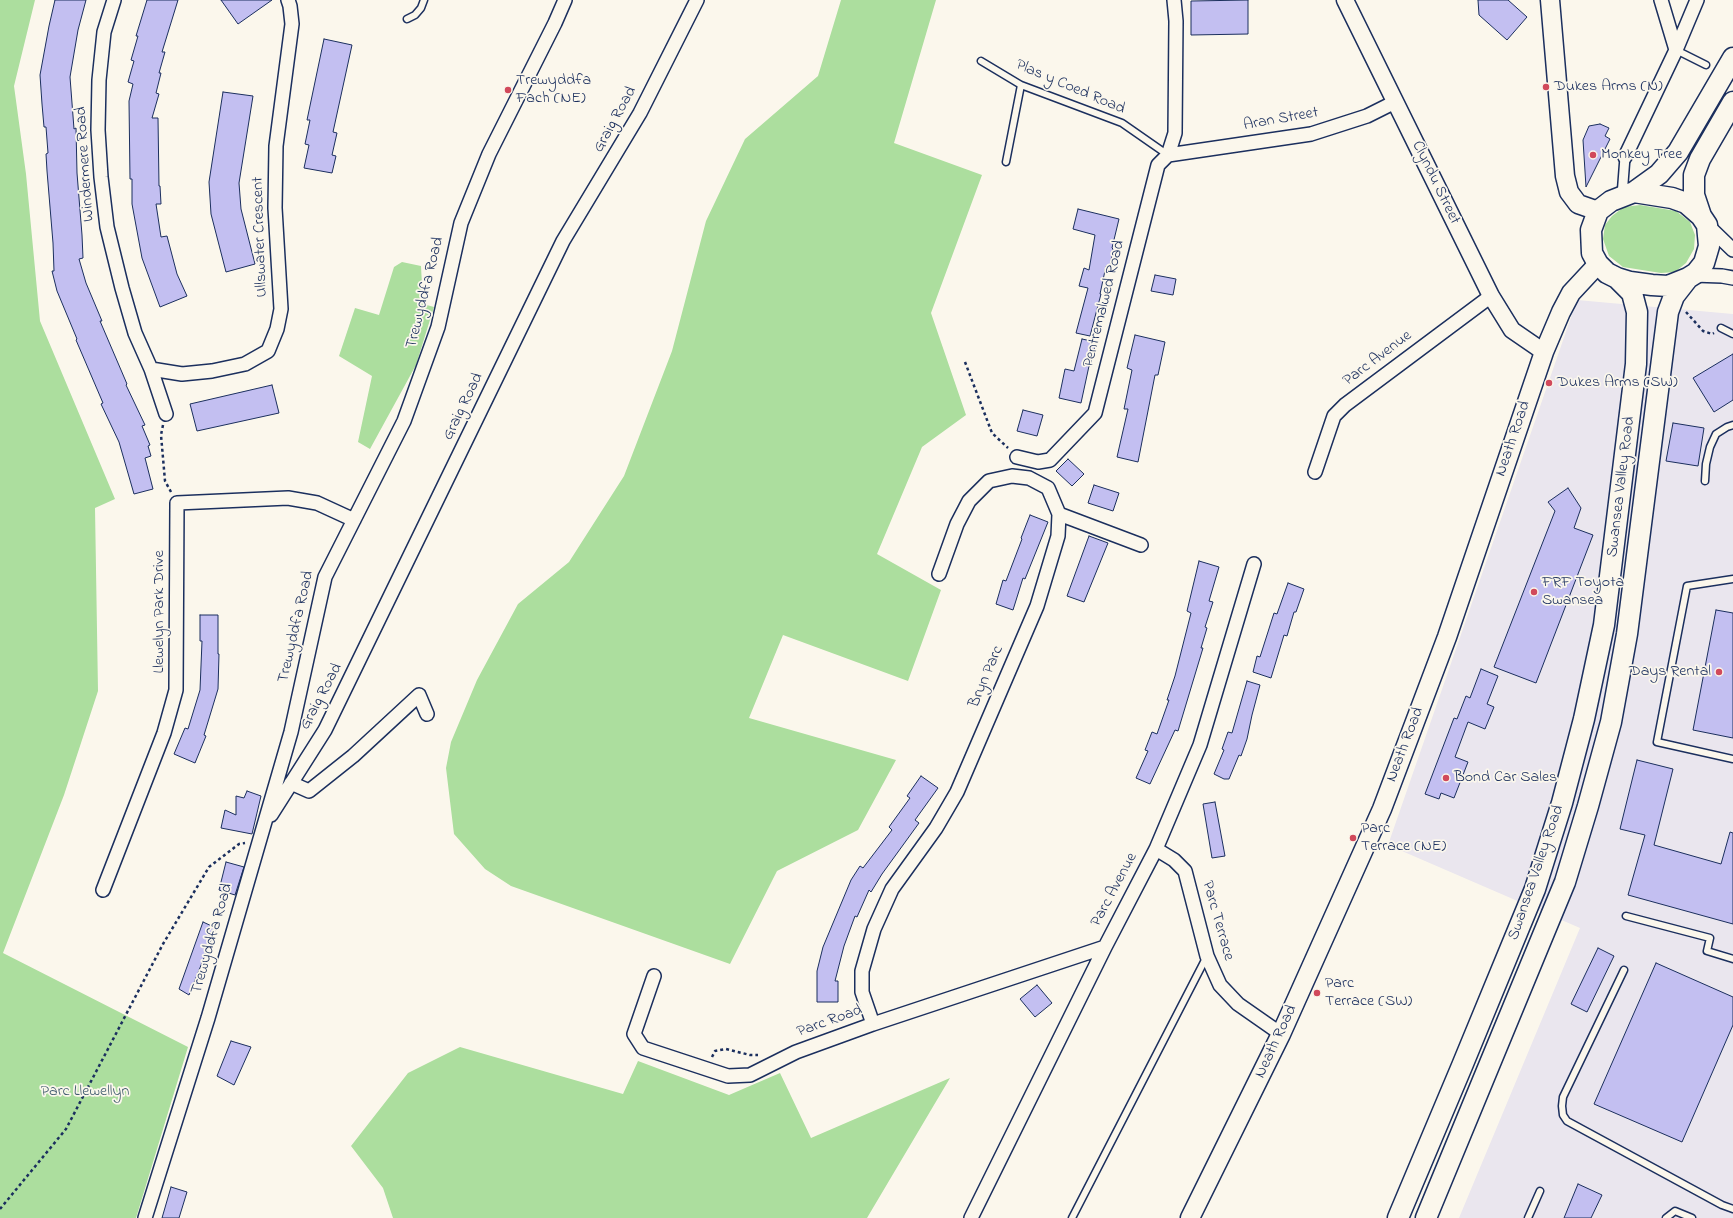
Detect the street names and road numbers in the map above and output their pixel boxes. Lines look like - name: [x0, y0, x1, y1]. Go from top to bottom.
- street label: Plas y Coed Road: [1013, 56, 1127, 120]
- street label: Graig Road: [590, 84, 642, 156]
- street label: Aran Street: [1242, 104, 1320, 136]
- street label: Windermere Road: [72, 106, 100, 222]
- street label: Clyndu Street: [1406, 138, 1464, 228]
- street label: Ullswater Crescent: [249, 176, 273, 298]
- street label: Trewyddfa Road: [403, 235, 449, 351]
- street label: Pentremalwed Road: [1080, 239, 1130, 369]
- street label: Parc Avenue: [1340, 327, 1416, 391]
- street label: Graig Road: [439, 370, 489, 444]
- street label: Neath Road: [1492, 399, 1536, 479]
- street label: Swansea Valley Road: [1604, 416, 1640, 558]
- street label: Llewelyn Park Drive: [150, 550, 170, 674]
- street label: Trewyddfa Road: [275, 569, 319, 685]
- street label: Bryn Parc: [965, 643, 1009, 711]
- street label: Graig Road: [297, 660, 347, 734]
- street label: Neath Road: [1383, 705, 1429, 785]
- street label: Swansea Valley Road: [1505, 803, 1569, 943]
- street label: Parc Avenue: [1088, 850, 1142, 930]
- street label: Parc Terrace: [1196, 879, 1238, 963]
- street label: Trewyddfa Road: [188, 882, 238, 996]
- street label: Parc Road: [795, 1001, 865, 1043]
- street label: Neath Road: [1252, 1002, 1302, 1082]

